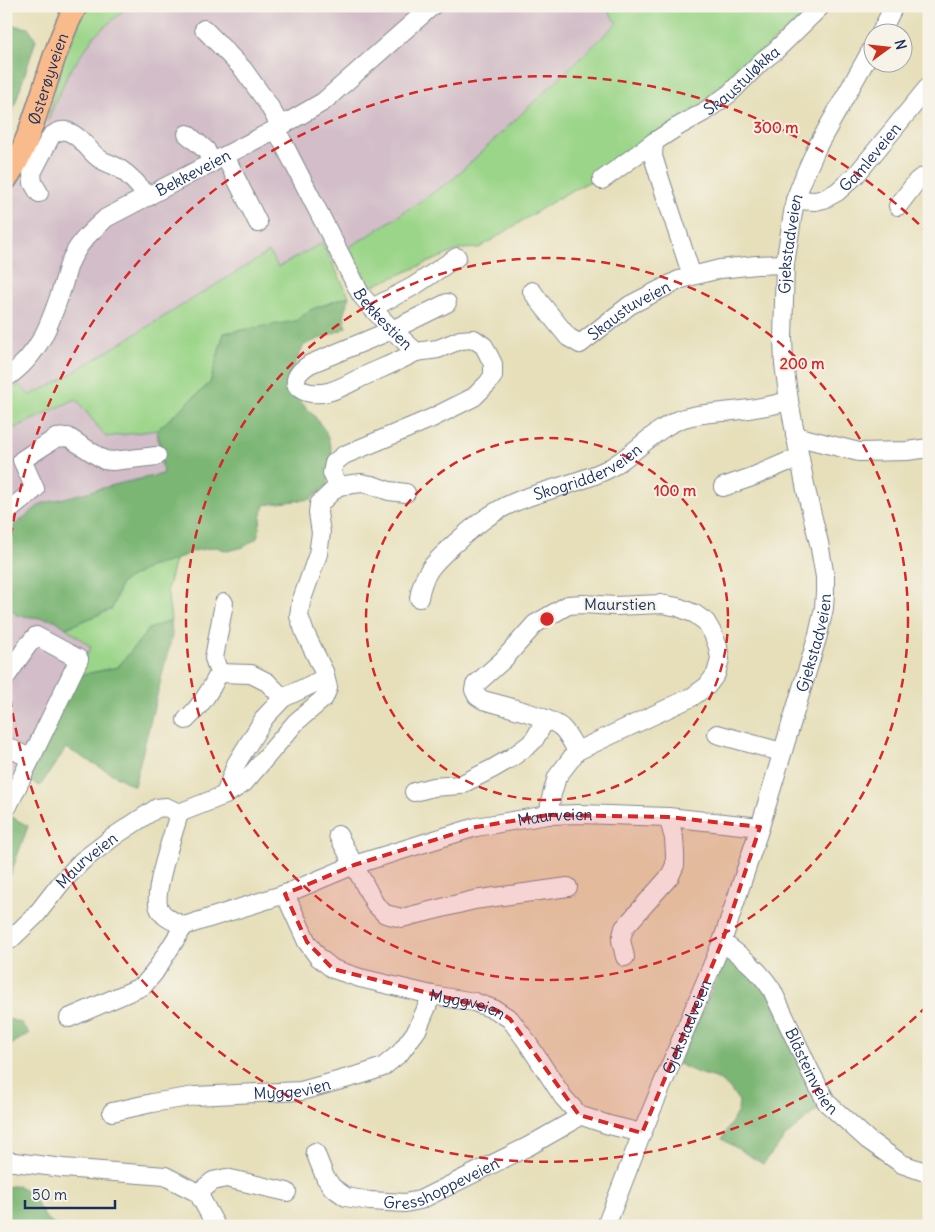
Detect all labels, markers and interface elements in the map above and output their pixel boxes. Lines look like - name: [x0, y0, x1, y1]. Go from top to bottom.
- north arrow: [862, 22, 912, 72]
- street label: Østerøyveien: [23, 30, 72, 127]
- text: N: [891, 38, 911, 52]
- street label: Skaustuløkka: [699, 41, 784, 119]
- text: 300 m: [754, 118, 799, 137]
- street label: Gamleveien: [834, 118, 905, 196]
- street label: Bekkeveien: [152, 145, 234, 200]
- street label: Gjekstadveien: [774, 190, 807, 294]
- street label: Skaustuveien: [583, 276, 674, 344]
- street label: Bekkestien: [349, 285, 417, 354]
- text: 200 m: [780, 354, 824, 373]
- street label: Skogridderveien: [531, 439, 645, 504]
- text: 100 m: [654, 481, 696, 500]
- street label: Gjekstadveien: [791, 593, 835, 694]
- street label: Maurstien: [584, 594, 656, 614]
- centre of rings: [538, 610, 556, 628]
- street label: Maurveien: [516, 804, 593, 830]
- street label: Maurveien: [51, 828, 121, 892]
- street label: Gjekstadveien: [658, 976, 715, 1077]
- street label: Myggveien: [428, 985, 510, 1024]
- street label: Blåsteinveien: [781, 1024, 843, 1118]
- street label: Myggevien: [253, 1073, 333, 1103]
- street label: Gresshoppeveien: [383, 1152, 502, 1214]
- scale bar: [25, 1177, 115, 1209]
- text: 50 m: [32, 1185, 67, 1204]

